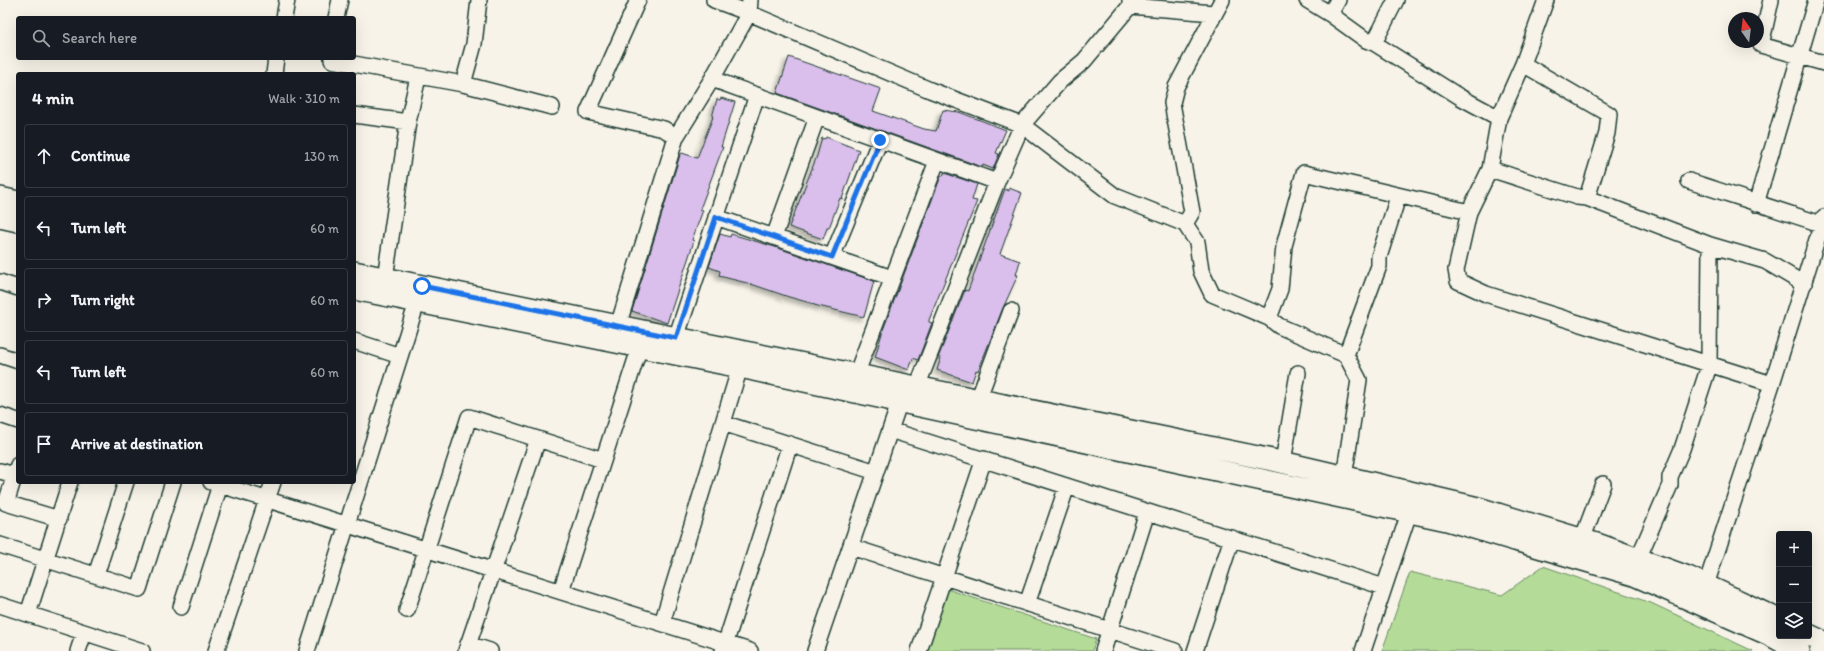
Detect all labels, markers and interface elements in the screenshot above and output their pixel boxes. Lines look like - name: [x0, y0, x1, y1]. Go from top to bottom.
- north arrow: [1728, 12, 1764, 48]
- search box: [16, 16, 356, 60]
- icon: search: [30, 27, 52, 49]
- text: Search here: [62, 29, 137, 47]
- text: 4 min: [32, 88, 74, 108]
- text: Walk · 310 m: [268, 91, 340, 106]
- route end: [871, 131, 889, 149]
- icon: ahead: [33, 145, 55, 167]
- text: Continue: [71, 147, 130, 165]
- text: 130 m: [304, 149, 339, 164]
- icon: left: [33, 217, 55, 239]
- text: Turn left: [71, 219, 126, 237]
- text: 60 m: [310, 221, 339, 236]
- route start: [413, 277, 431, 295]
- icon: right: [33, 289, 55, 311]
- text: Turn right: [71, 291, 135, 309]
- text: 60 m: [310, 293, 339, 308]
- icon: left: [33, 361, 55, 383]
- text: Turn left: [71, 363, 126, 381]
- text: 60 m: [310, 365, 339, 380]
- icon: arrive: [33, 433, 55, 455]
- text: Arrive at destination: [71, 435, 203, 453]
- map controls: [1776, 531, 1812, 639]
- button: +: [1776, 531, 1812, 567]
- button: −: [1776, 567, 1812, 603]
- button: layers: [1776, 603, 1812, 639]

